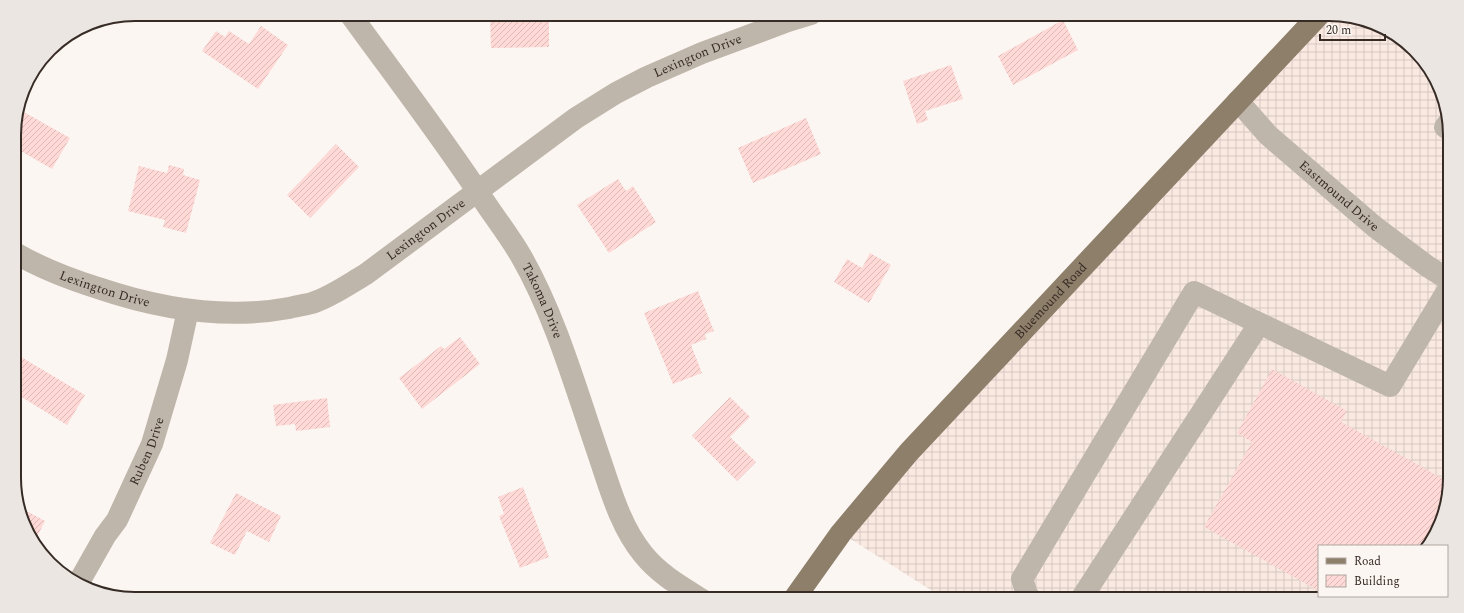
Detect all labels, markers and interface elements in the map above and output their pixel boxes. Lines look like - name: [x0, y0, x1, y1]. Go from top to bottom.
- scale bar: [1320, 16, 1385, 42]
- text: 20 m: [1326, 21, 1351, 40]
- street label: Lexington Drive: [650, 29, 745, 83]
- street label: Eastmound Drive: [1294, 156, 1384, 236]
- street label: Lexington Drive: [382, 193, 470, 266]
- street label: Bluemound Road: [1010, 258, 1092, 344]
- street label: Takoma Drive: [517, 259, 568, 341]
- street label: Lexington Drive: [56, 265, 152, 313]
- street label: Ruben Drive: [124, 415, 169, 489]
- legend: [1318, 545, 1448, 597]
- text: Road: [1354, 552, 1381, 571]
- text: Building: [1354, 572, 1400, 591]

